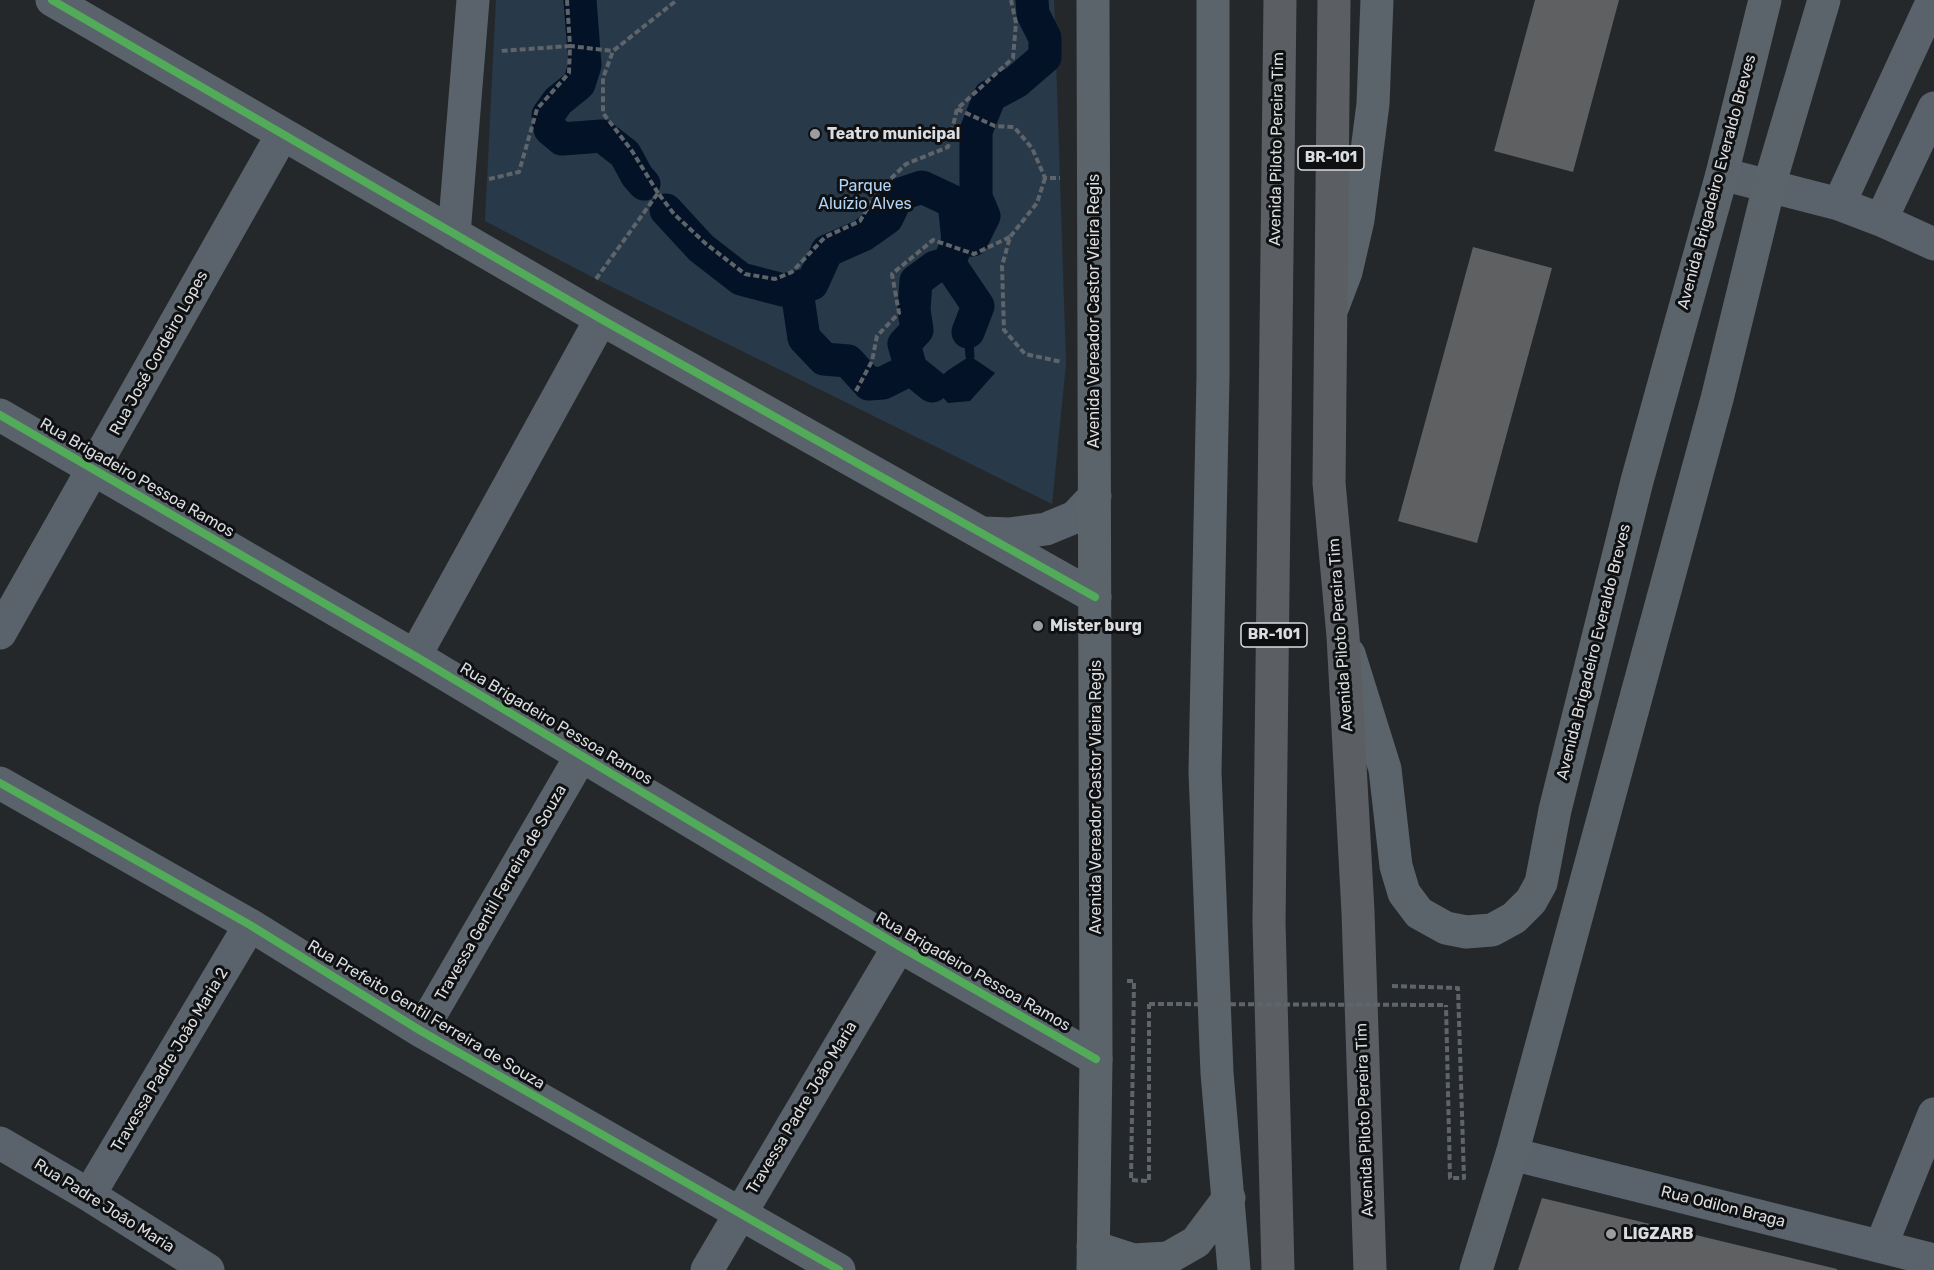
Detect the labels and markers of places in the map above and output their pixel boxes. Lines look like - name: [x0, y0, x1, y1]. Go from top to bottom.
- place label: Teatro municipal: [827, 124, 960, 144]
- marker: Teatro municipal: [808, 127, 822, 141]
- place label: Mister burg: [1050, 616, 1142, 636]
- marker: Mister burg: [1031, 619, 1045, 633]
- place label: LIGZARB: [1623, 1224, 1693, 1244]
- marker: LIGZARB: [1604, 1227, 1618, 1241]

